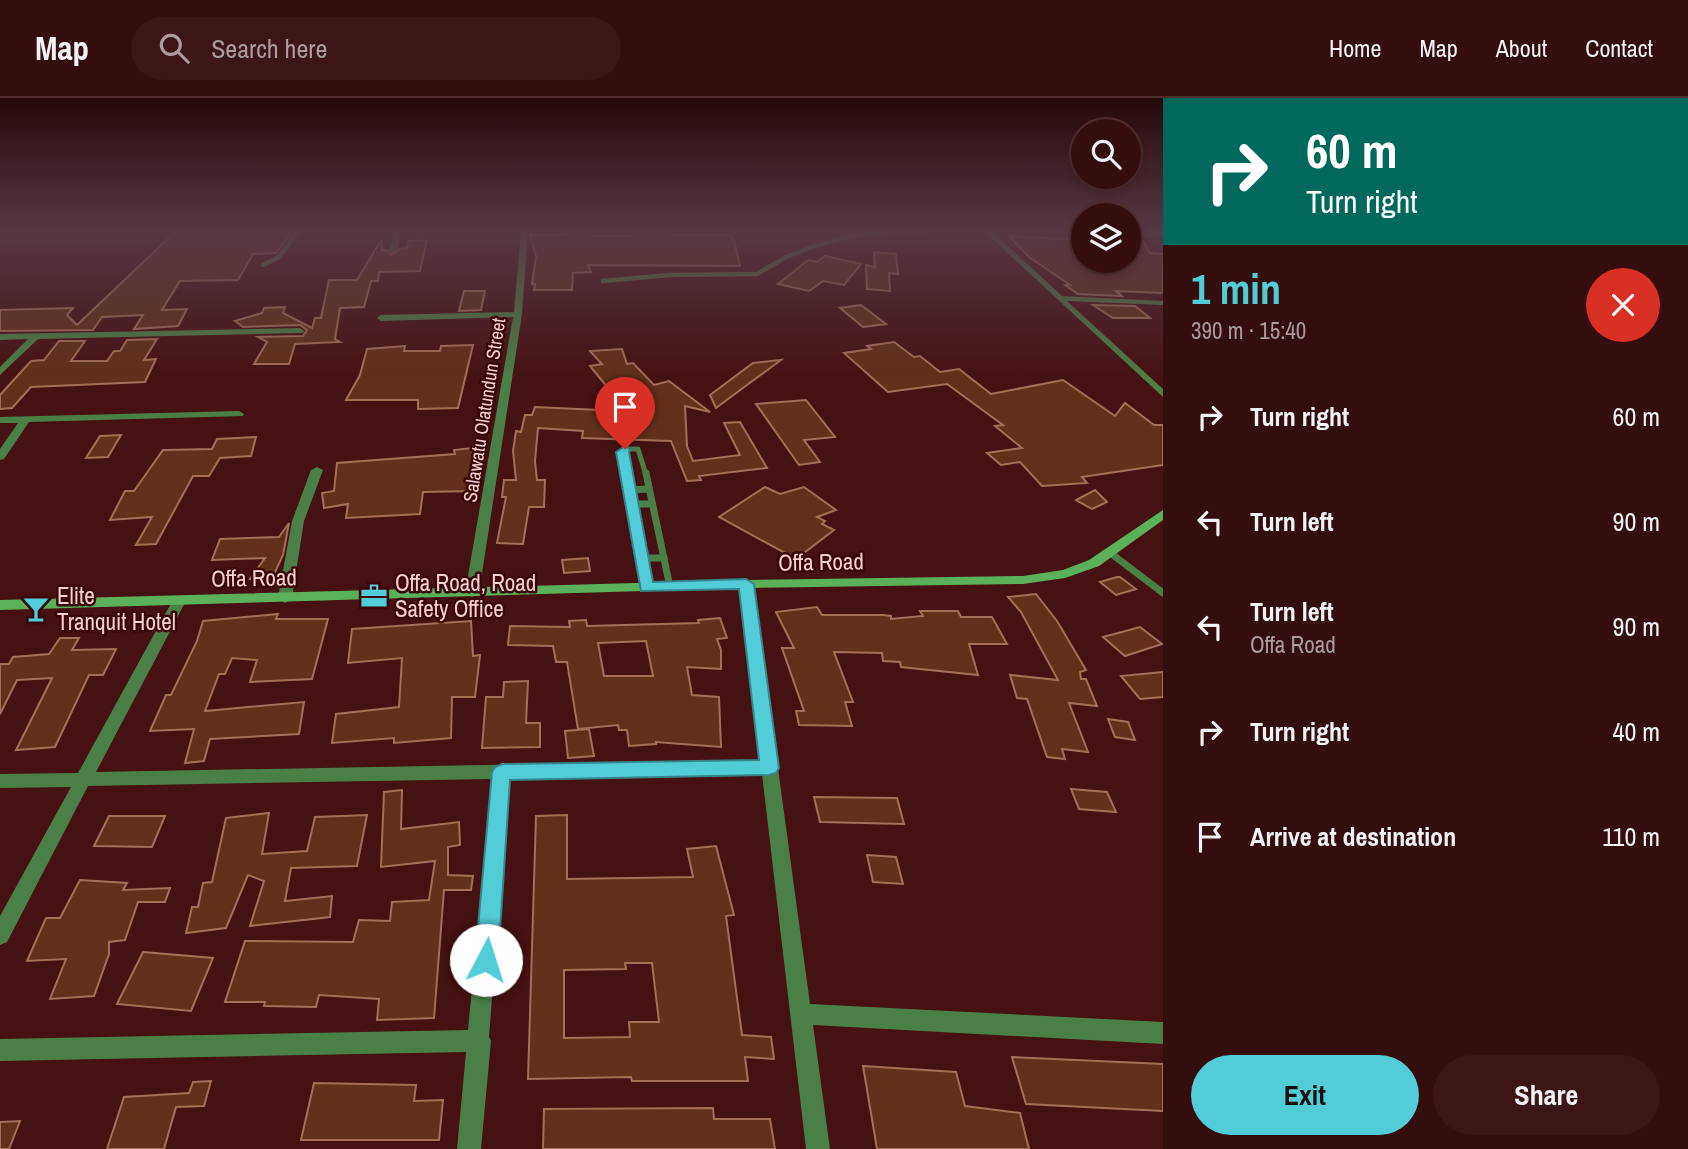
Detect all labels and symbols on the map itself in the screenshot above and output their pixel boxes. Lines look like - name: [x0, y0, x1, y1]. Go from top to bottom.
- street label: Salawatu Olatundun Street: [457, 315, 512, 504]
- pin: [595, 377, 655, 449]
- street label: Offa Road: [778, 545, 864, 578]
- street label: Offa Road: [211, 561, 297, 594]
- place label: Offa Road, Road Safety Office: [395, 567, 536, 624]
- place label: Elite Tranquit Hotel: [57, 580, 176, 637]
- office icon: Offa Road, Road Safety Office: [359, 581, 389, 611]
- bar icon: Elite Tranquit Hotel: [21, 594, 51, 624]
- position arrow: [449, 923, 523, 997]

